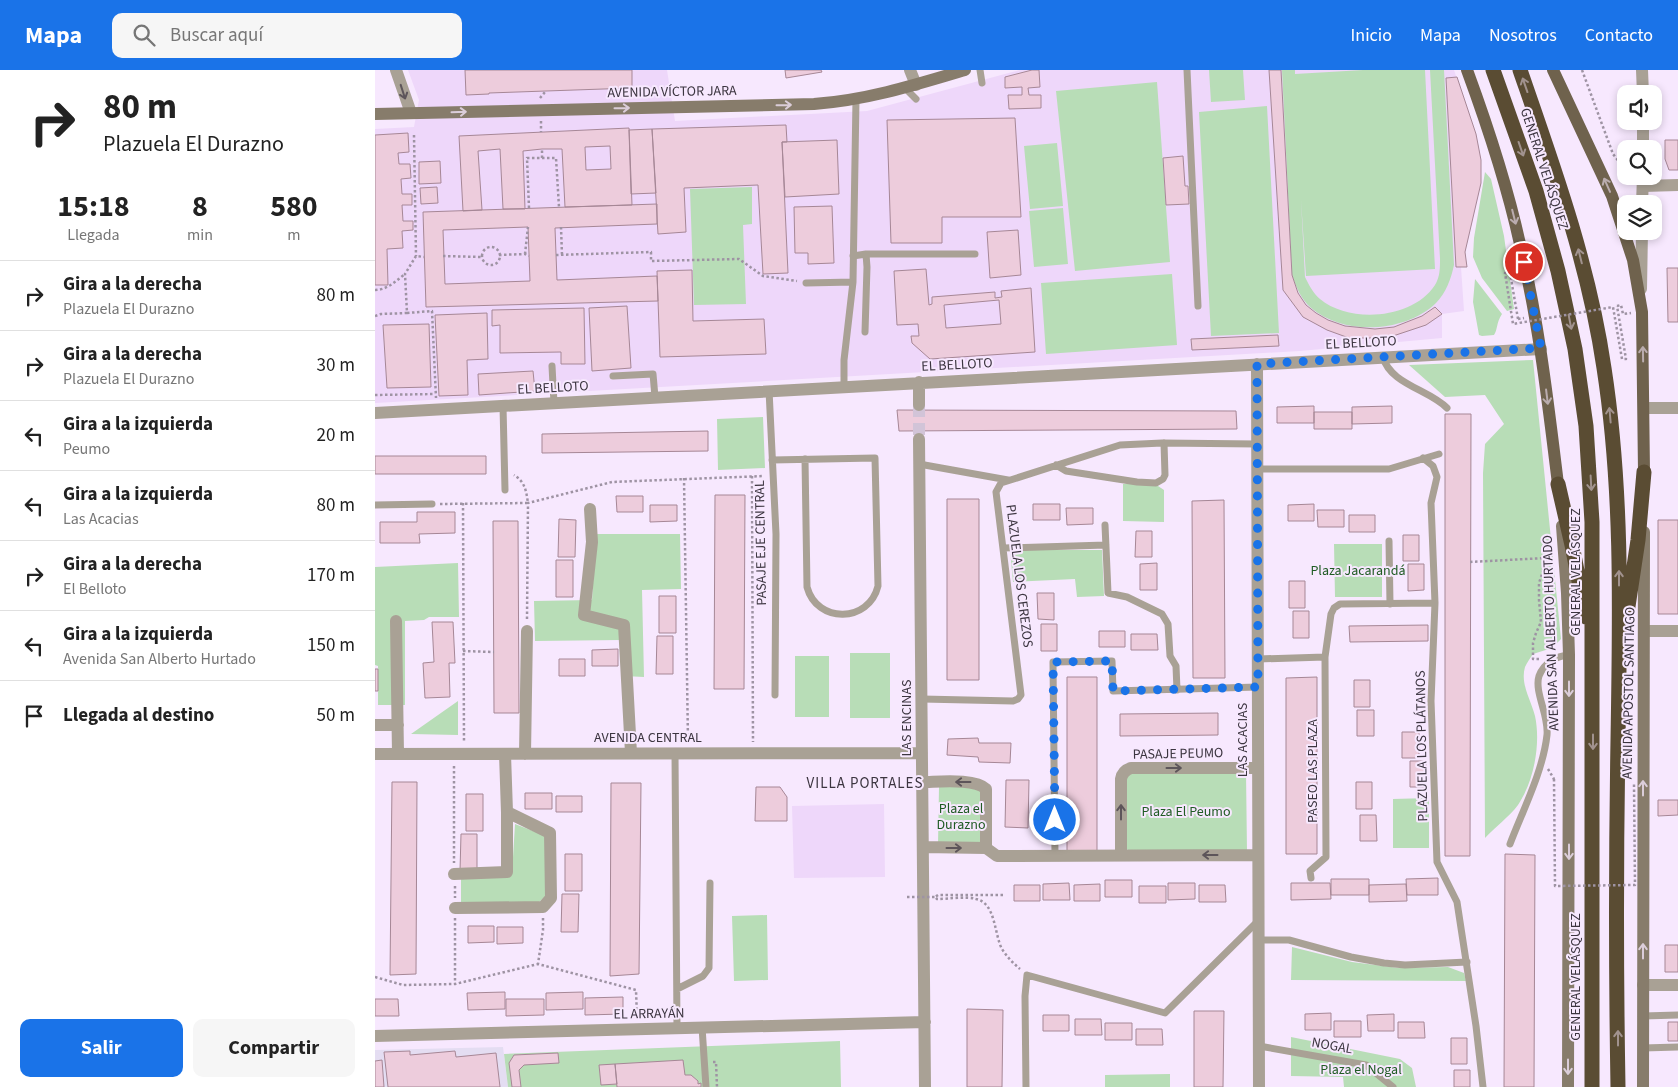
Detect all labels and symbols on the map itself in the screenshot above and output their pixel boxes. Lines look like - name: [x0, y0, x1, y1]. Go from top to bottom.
- one-way arrow: [1520, 78, 1529, 93]
- street label: AVENIDA VÍCTOR JARA: [607, 81, 737, 103]
- one-way arrow: [399, 83, 409, 99]
- one-way arrow: [776, 100, 792, 110]
- one-way arrow: [613, 103, 629, 113]
- street label: GENERAL VELÁSQUEZ: [1515, 105, 1573, 233]
- one-way arrow: [450, 107, 467, 117]
- one-way arrow: [1517, 141, 1526, 156]
- one-way arrow: [1601, 178, 1611, 193]
- one-way arrow: [1509, 208, 1519, 224]
- pin: [1503, 241, 1545, 283]
- one-way arrow: [1575, 248, 1584, 264]
- one-way arrow: [1565, 314, 1575, 330]
- street label: EL BELLOTO: [1325, 331, 1397, 355]
- one-way arrow: [1638, 346, 1647, 362]
- street label: EL BELLOTO: [921, 353, 993, 377]
- street label: EL BELLOTO: [517, 376, 589, 400]
- one-way arrow: [1543, 389, 1553, 405]
- one-way arrow: [1606, 408, 1615, 424]
- one-way arrow: [1586, 475, 1595, 491]
- street label: PASAJE EJE CENTRAL: [750, 480, 772, 606]
- street label: PLAZUELA LOS CEREZOS: [1000, 503, 1038, 649]
- street label: GENERAL VELÁSQUEZ: [1566, 508, 1586, 636]
- street label: AVENIDA SAN ALBERTO HURTADO: [1538, 535, 1564, 731]
- park label: Plaza Jacarandá: [1310, 561, 1406, 581]
- one-way arrow: [1614, 570, 1624, 586]
- street label: AVENIDA APOSTOL SANTIAGO: [1617, 607, 1641, 779]
- street label: PLAZUELA LOS PLÁTANOS: [1411, 670, 1433, 822]
- street label: LAS ENCINAS: [897, 680, 917, 756]
- one-way arrow: [1564, 681, 1574, 697]
- street label: LAS ACACIAS: [1233, 703, 1253, 777]
- street label: PASEO LAS PLAZA: [1303, 719, 1323, 823]
- street label: AVENIDA CENTRAL: [594, 728, 702, 748]
- one-way arrow: [1588, 734, 1597, 750]
- street label: PASAJE PEUMO: [1133, 743, 1223, 765]
- one-way arrow: [1166, 763, 1182, 773]
- district label: VILLA PORTALES: [806, 773, 924, 794]
- one-way arrow: [955, 777, 972, 787]
- one-way arrow: [1638, 781, 1648, 797]
- position arrow: [1028, 793, 1080, 845]
- park label: Plaza el Durazno: [936, 799, 986, 835]
- park label: Plaza El Peumo: [1141, 802, 1231, 822]
- one-way arrow: [1116, 804, 1126, 820]
- one-way arrow: [946, 843, 962, 853]
- one-way arrow: [1564, 844, 1573, 860]
- one-way arrow: [1202, 850, 1218, 860]
- street label: GENERAL VELÁSQUEZ: [1566, 913, 1586, 1041]
- one-way arrow: [1638, 943, 1648, 960]
- street label: EL ARRAYÁN: [613, 1003, 685, 1025]
- one-way arrow: [1613, 1031, 1623, 1047]
- street label: NOGAL: [1310, 1033, 1354, 1059]
- one-way arrow: [1563, 1058, 1573, 1075]
- park label: Plaza el Nogal: [1320, 1060, 1402, 1080]

